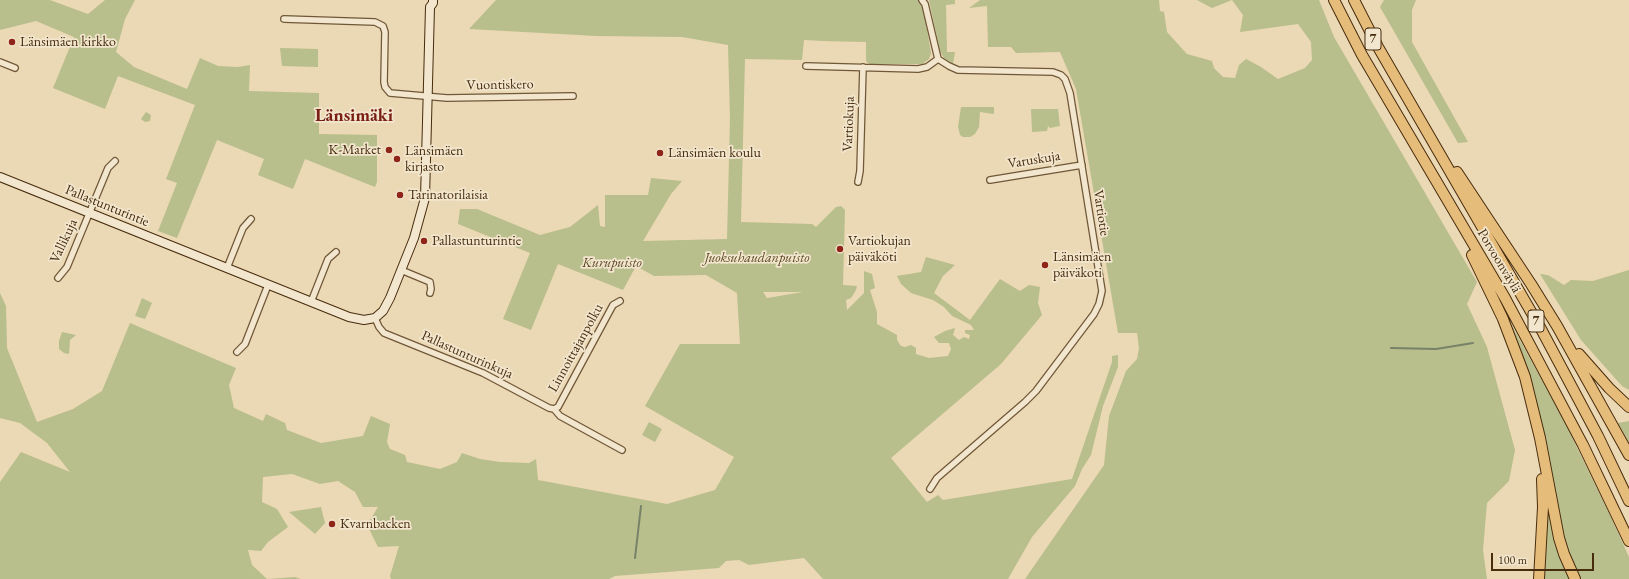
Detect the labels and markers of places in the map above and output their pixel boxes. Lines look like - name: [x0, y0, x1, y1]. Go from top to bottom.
- place label: Länsimäen kirkko: [20, 34, 116, 50]
- marker: Länsimäen kirkko: [7, 37, 17, 47]
- place label: K-Market: [329, 142, 381, 158]
- place label: Länsimäen kirjasto: [405, 143, 463, 176]
- marker: K-Market: [384, 145, 394, 155]
- place label: Länsimäen koulu: [668, 145, 761, 161]
- marker: Länsimäen koulu: [655, 148, 665, 158]
- marker: Länsimäen kirjasto: [392, 154, 402, 164]
- place label: Tarinatorilaisia: [408, 187, 488, 203]
- marker: Tarinatorilaisia: [395, 190, 405, 200]
- place label: Pallastunturintie: [432, 233, 521, 249]
- place label: Vartiokujan päiväköti: [848, 233, 911, 266]
- marker: Pallastunturintie: [419, 236, 429, 246]
- marker: Vartiokujan päiväköti: [835, 244, 845, 254]
- place label: Länsimäen päiväkoti: [1053, 249, 1111, 282]
- marker: Länsimäen päiväkoti: [1040, 260, 1050, 270]
- place label: Kvarnbacken: [340, 516, 411, 532]
- marker: Kvarnbacken: [327, 519, 337, 529]

